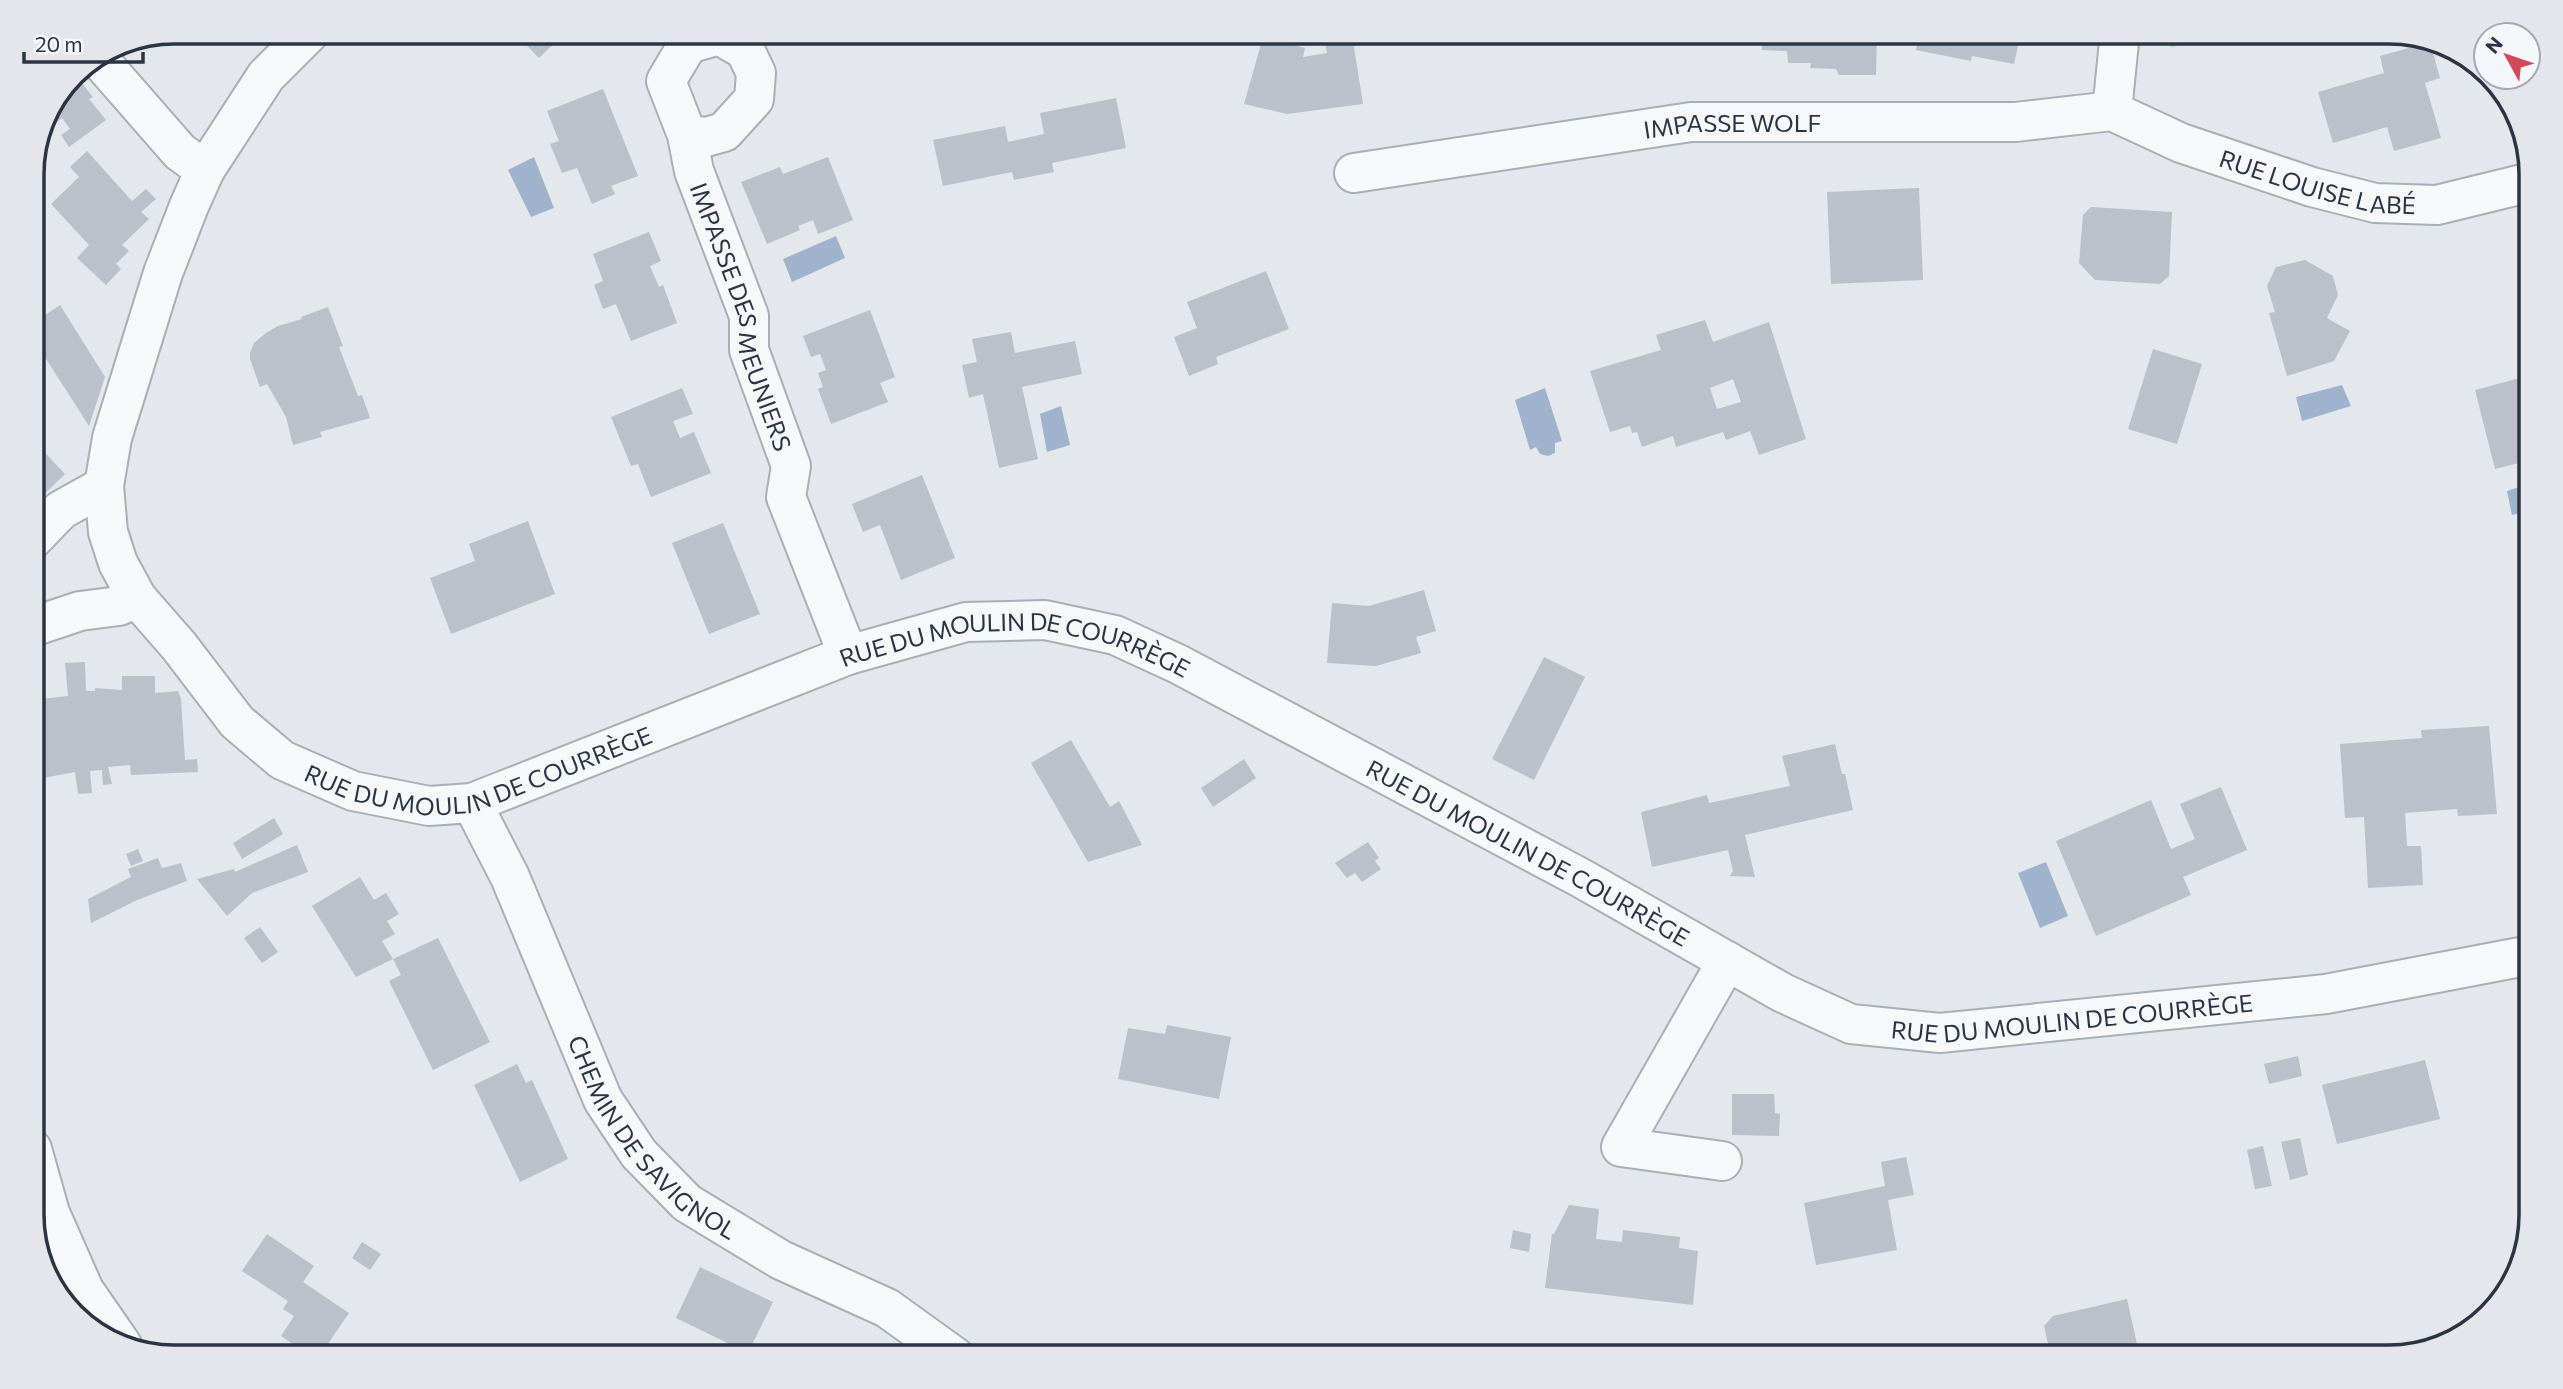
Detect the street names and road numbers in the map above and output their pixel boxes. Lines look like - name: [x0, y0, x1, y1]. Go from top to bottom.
- street label: IMPASSE WOLF: [1641, 108, 1821, 144]
- street label: RUE LOUISE LABÉ: [2216, 143, 2416, 219]
- street label: IMPASSE DES MEUNIERS: [685, 178, 799, 454]
- street label: RUE DU MOULIN DE COURRÈGE: [832, 648, 1196, 690]
- street label: RUE DU MOULIN DE COURRÈGE: [301, 719, 656, 821]
- street label: RUE DU MOULIN DE COURRÈGE: [1362, 753, 1695, 951]
- street label: RUE DU MOULIN DE COURRÈGE: [1890, 987, 2254, 1048]
- street label: CHEMIN DE SAVIGNOL: [563, 1031, 743, 1245]

